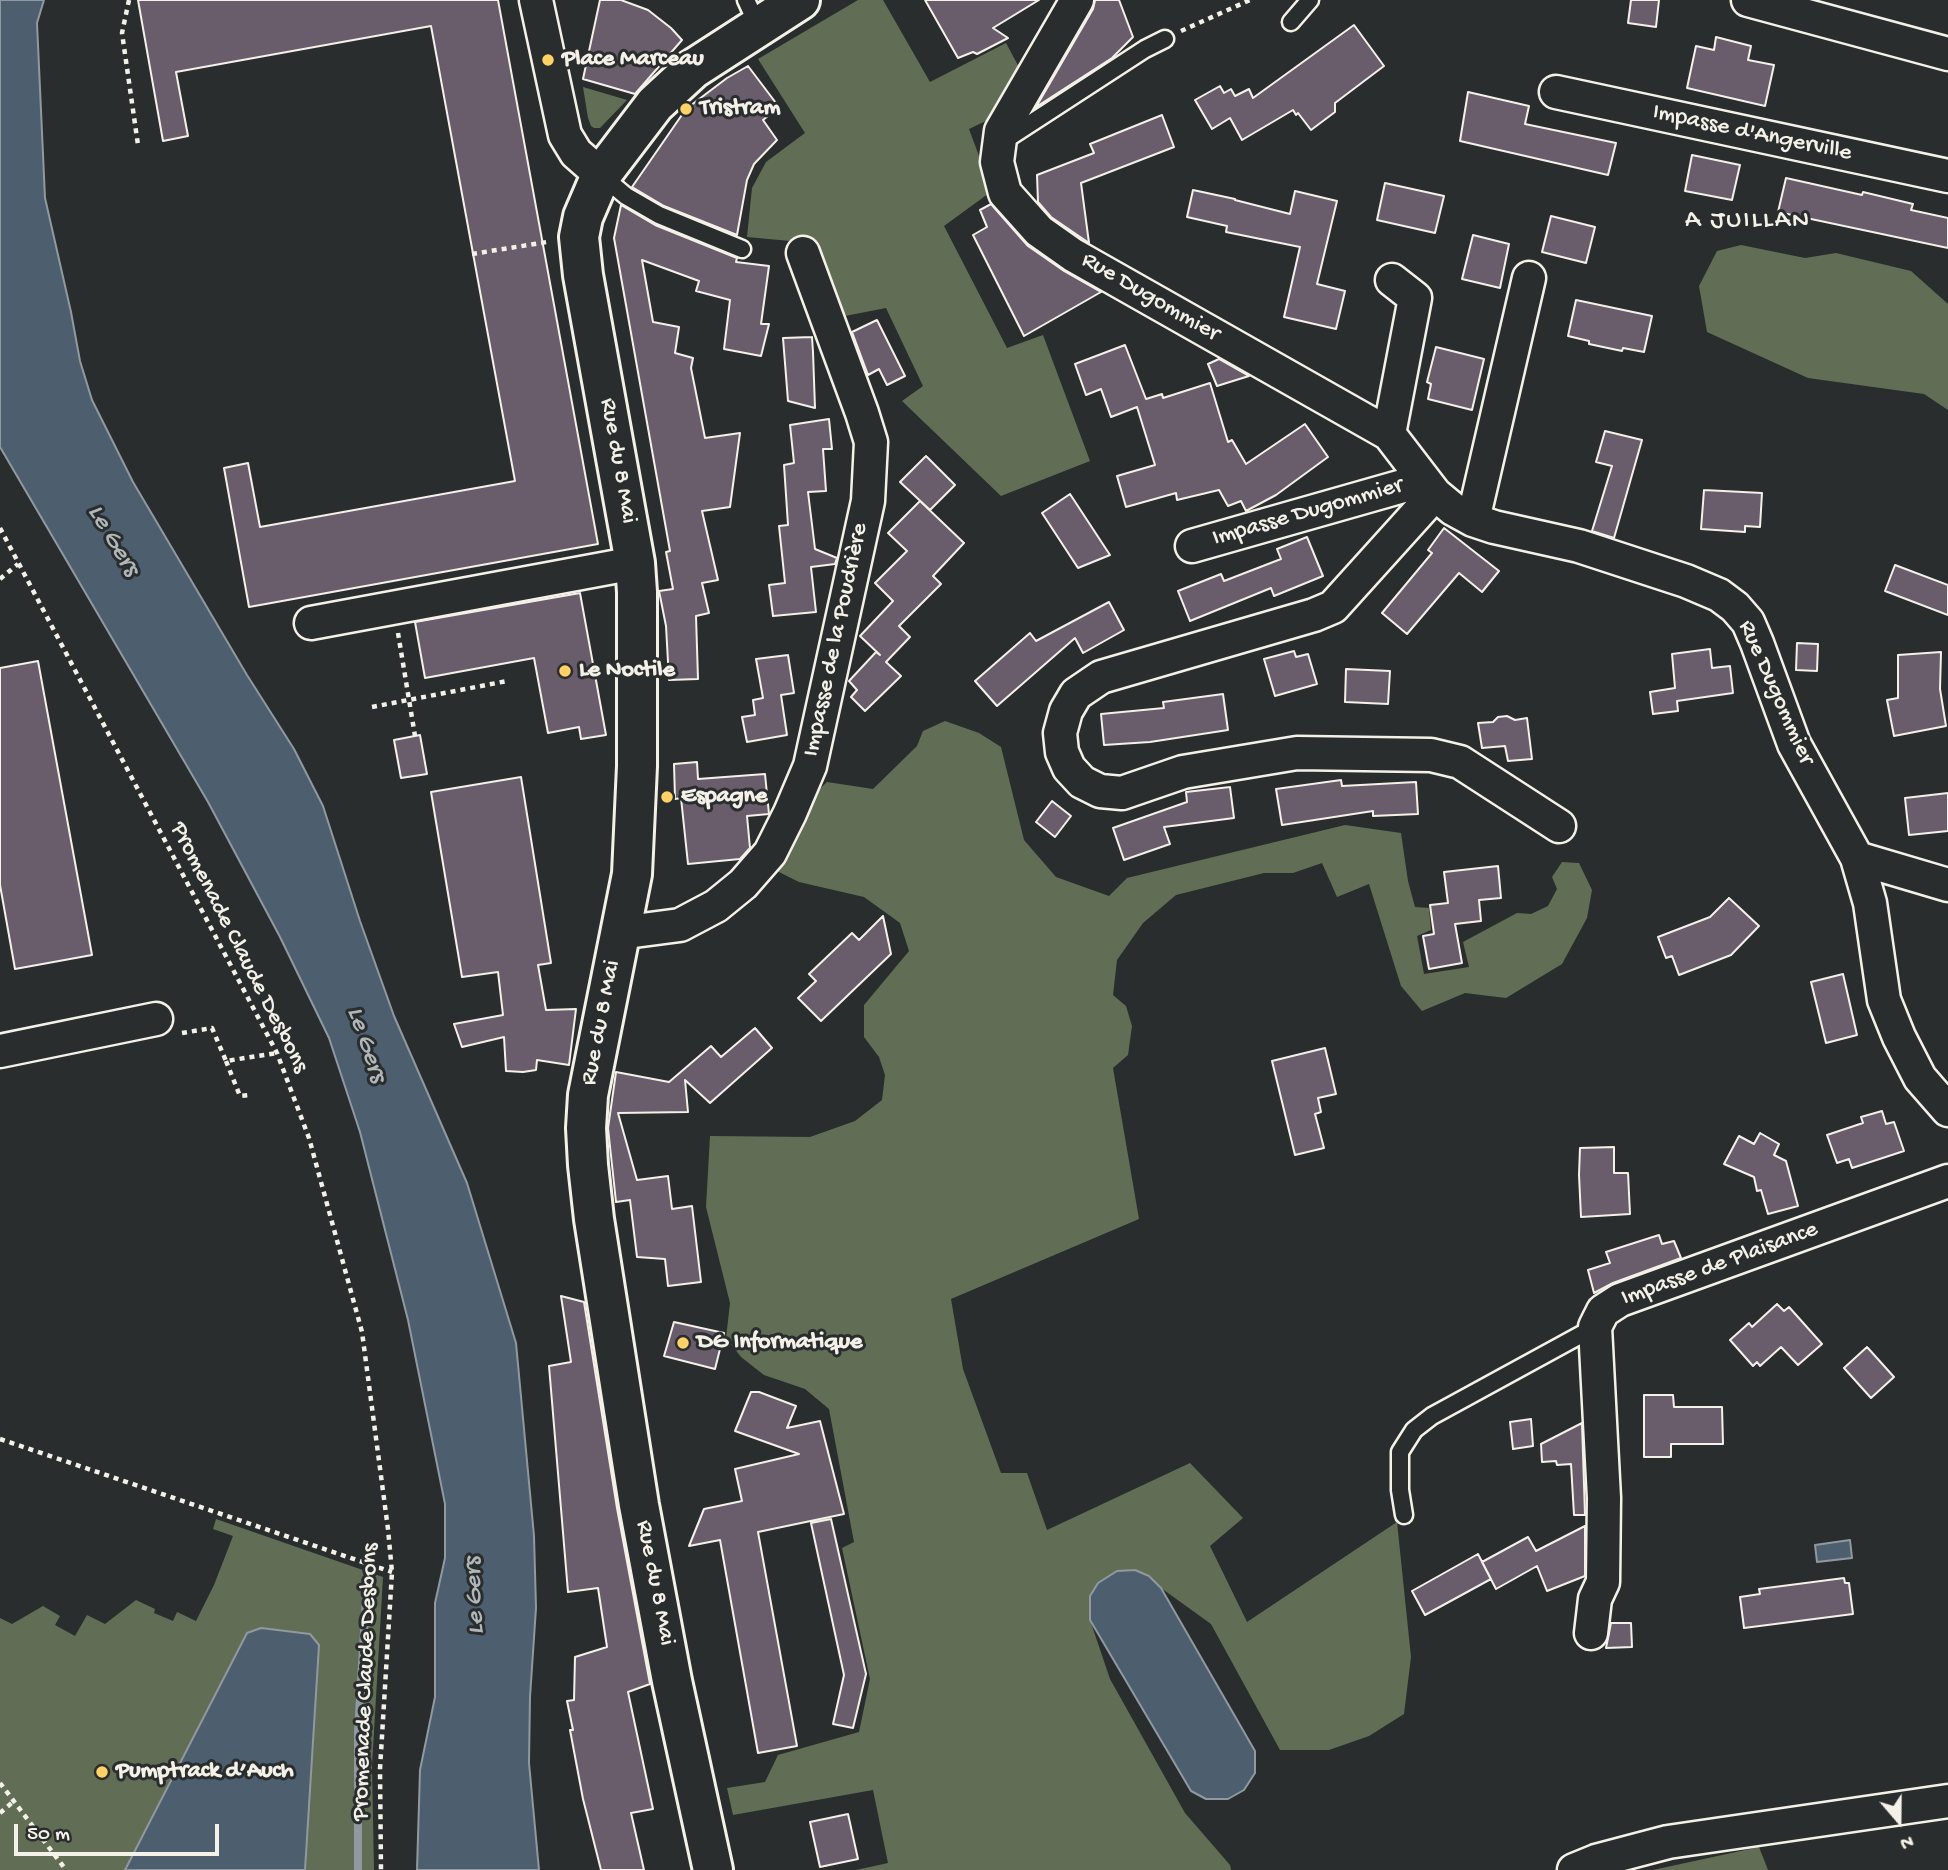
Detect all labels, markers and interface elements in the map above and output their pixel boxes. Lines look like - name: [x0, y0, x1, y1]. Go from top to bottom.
- place label: Place Marceau: [562, 46, 704, 74]
- marker: Place Marceau: [540, 52, 556, 68]
- place label: Tristram: [700, 95, 780, 123]
- street label: Impasse d'Angerville: [1650, 99, 1854, 169]
- marker: Tristram: [678, 101, 694, 117]
- district label: A JUILLAN: [1686, 206, 1810, 238]
- street label: Rue Dugommier: [1076, 247, 1224, 349]
- street label: Rue du 8 Mai: [592, 396, 642, 526]
- street label: Impasse Dugommier: [1209, 472, 1407, 554]
- water label: Le Gers: [79, 500, 145, 582]
- street label: Impasse de la Poudrière: [798, 521, 876, 759]
- street label: Rue Dugommier: [1730, 616, 1820, 770]
- place label: Le Noctile: [579, 657, 675, 685]
- marker: Le Noctile: [557, 663, 573, 679]
- place label: Espagne: [681, 783, 767, 811]
- marker: Espagne: [659, 789, 675, 805]
- street label: Promenade Claude Desbons: [162, 818, 314, 1078]
- street label: Rue du 8 Mai: [576, 958, 628, 1088]
- water label: Le Gers: [338, 1003, 392, 1087]
- street label: Impasse de Plaisance: [1618, 1216, 1822, 1314]
- place label: DG Informatique: [697, 1329, 862, 1357]
- marker: DG Informatique: [675, 1335, 691, 1351]
- street label: Rue du 8 Mai: [628, 1518, 680, 1648]
- street label: Promenade Claude Desbons: [348, 1543, 386, 1821]
- water label: Le Gers: [458, 1556, 494, 1636]
- place label: Pumptrack d’Auch: [116, 1758, 294, 1786]
- marker: Pumptrack d’Auch: [94, 1764, 110, 1780]
- north arrow: [1864, 1786, 1934, 1856]
- scale bar: [18, 1811, 222, 1855]
- text: 50 m: [27, 1823, 70, 1848]
- text: N: [1897, 1828, 1916, 1854]

